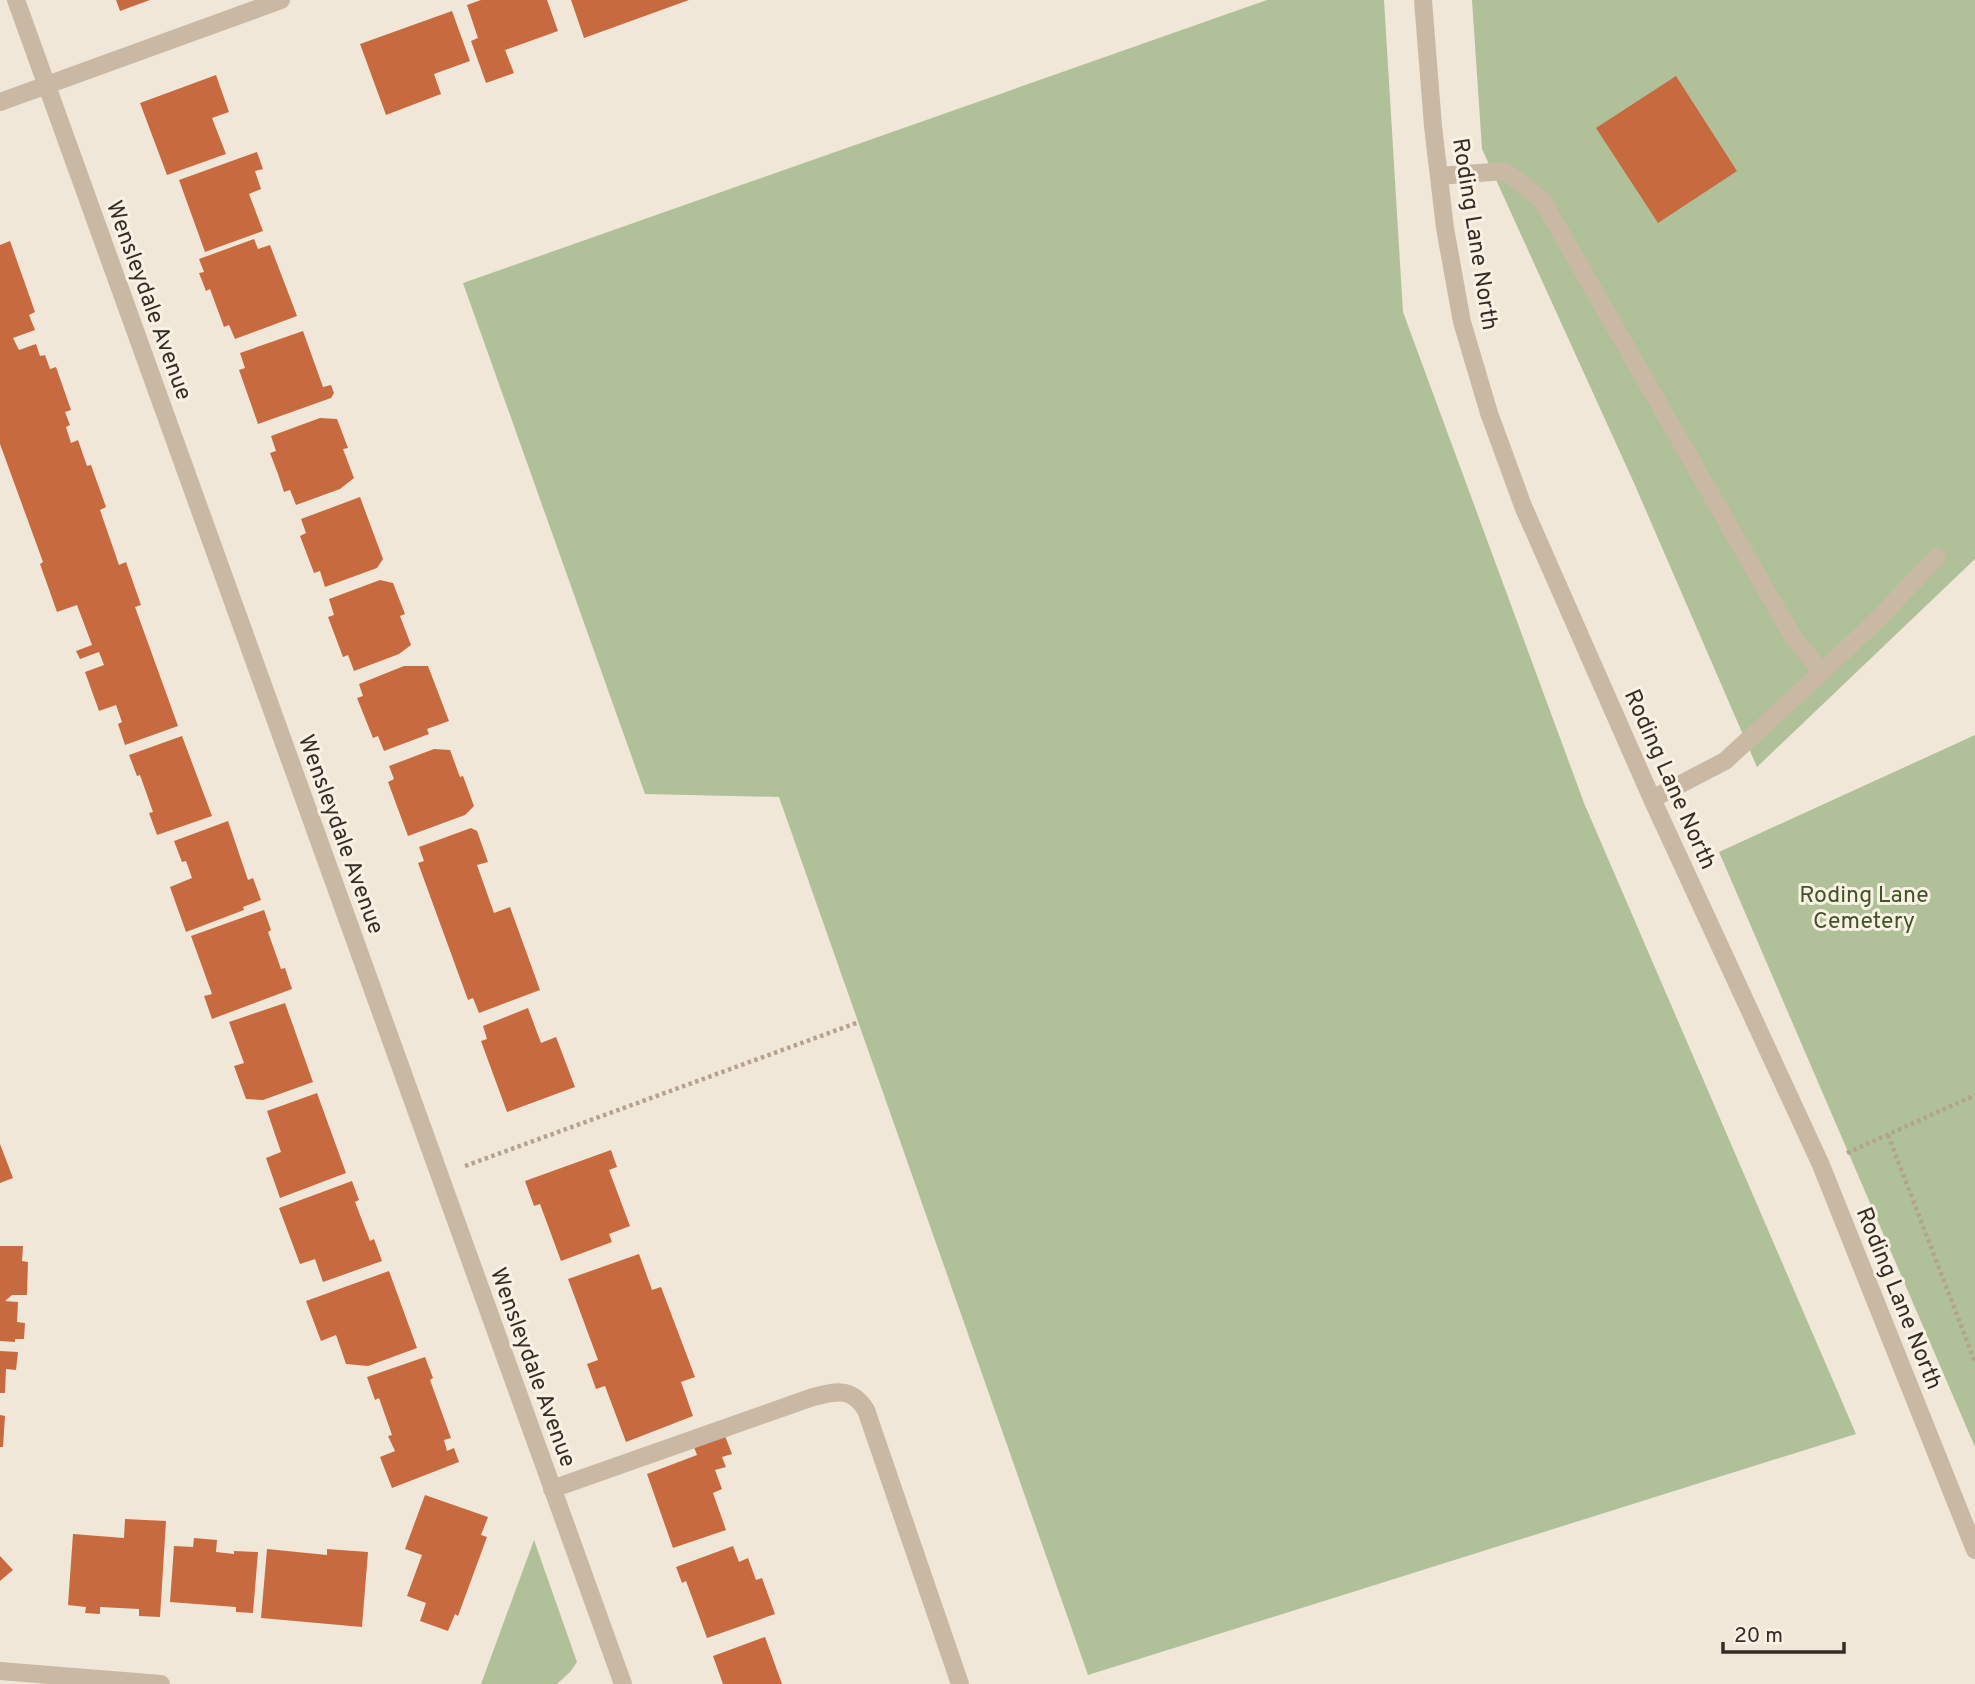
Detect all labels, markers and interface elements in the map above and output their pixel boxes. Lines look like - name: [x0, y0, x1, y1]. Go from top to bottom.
- street label: Roding Lane North: [1444, 136, 1503, 333]
- street label: Wensleydale Avenue: [98, 197, 197, 404]
- street label: Roding Lane North: [1616, 685, 1721, 875]
- street label: Wensleydale Avenue: [290, 731, 389, 938]
- park label: Roding Lane Cemetery: [1799, 882, 1929, 937]
- street label: Roding Lane North: [1848, 1203, 1947, 1394]
- street label: Wensleydale Avenue: [482, 1264, 581, 1471]
- scale bar: [1723, 1610, 1844, 1654]
- text: 20 m: [1734, 1623, 1783, 1650]

